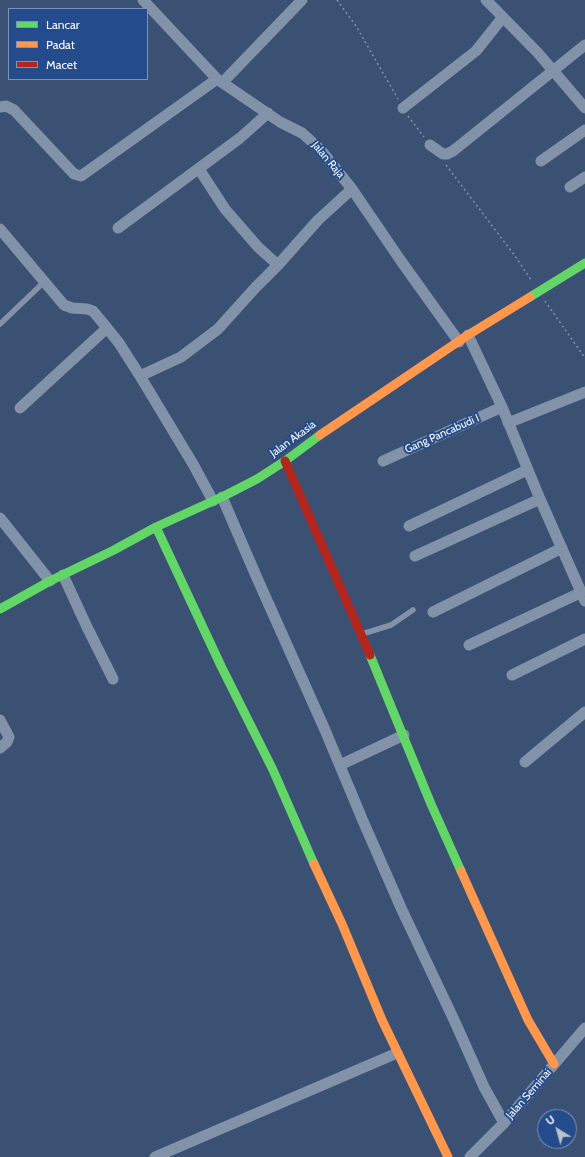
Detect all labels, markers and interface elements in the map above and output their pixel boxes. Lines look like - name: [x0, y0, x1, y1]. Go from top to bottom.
- legend: [8, 8, 148, 80]
- text: Lancar: [46, 17, 79, 32]
- text: Padat: [46, 37, 75, 52]
- text: Macet: [46, 57, 77, 72]
- street label: Jalan Raja: [309, 139, 347, 181]
- street label: Gang Pancabudi I: [403, 412, 481, 456]
- street label: Jalan Akasia: [267, 418, 319, 460]
- street label: Jalan Seminai: [504, 1066, 554, 1122]
- north arrow: [537, 1109, 577, 1149]
- text: U: [543, 1112, 558, 1128]

